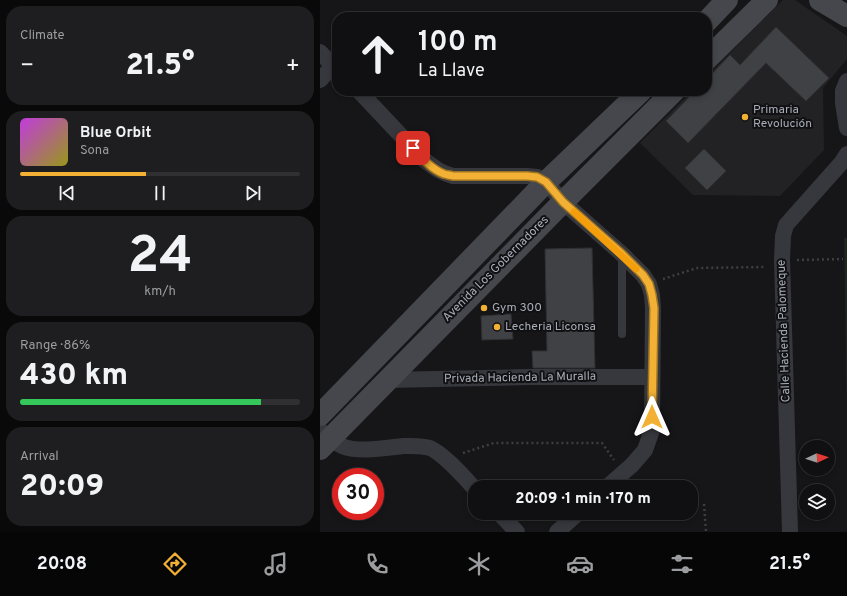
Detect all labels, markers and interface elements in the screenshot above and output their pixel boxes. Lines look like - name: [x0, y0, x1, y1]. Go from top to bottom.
- text: 100 m: [418, 25, 498, 61]
- text: Climate: [20, 28, 65, 44]
- icon: ahead: [352, 28, 404, 80]
- text: 21.5°: [125, 48, 195, 85]
- text: −: [20, 53, 34, 80]
- text: +: [286, 53, 300, 80]
- text: La Llave: [418, 60, 485, 83]
- place label: Primaria Revolución: [753, 102, 812, 132]
- marker: Primaria Revolución: [740, 112, 750, 122]
- text: Blue Orbit: [80, 124, 151, 143]
- pin: [396, 131, 430, 165]
- icon: arrive: [402, 137, 424, 159]
- text: Sona: [80, 143, 109, 159]
- icon: previous: [56, 182, 78, 204]
- icon: pause: [149, 182, 171, 204]
- icon: next: [242, 182, 264, 204]
- street label: Avenida Los Gobernadores: [440, 213, 552, 325]
- text: 24: [127, 225, 193, 291]
- street label: Calle Hacienda Palomeque: [774, 259, 794, 403]
- text: km/h: [144, 284, 176, 300]
- place label: Gym 300: [492, 300, 542, 316]
- marker: Gym 300: [479, 303, 489, 313]
- place label: Lecheria Liconsa: [505, 319, 596, 335]
- marker: Lecheria Liconsa: [492, 322, 502, 332]
- text: Range · 86%: [20, 338, 90, 354]
- text: 430 km: [20, 358, 128, 395]
- street label: Privada Hacienda La Muralla: [444, 369, 596, 387]
- position arrow: [631, 396, 673, 438]
- north arrow: [799, 440, 835, 476]
- map controls: [799, 440, 835, 520]
- text: Arrival: [20, 449, 59, 465]
- speed limit sign: 30: [332, 468, 384, 520]
- text: 20:09: [20, 469, 104, 506]
- button: layers: [799, 484, 835, 520]
- text: 20:09 · 1 min · 170 m: [515, 490, 651, 509]
- icon: directions: [161, 550, 189, 578]
- icon: music: [262, 550, 290, 578]
- icon: phone: [363, 550, 391, 578]
- icon: climate: [465, 550, 493, 578]
- icon: car: [566, 550, 594, 578]
- icon: filters: [668, 550, 696, 578]
- text: 20:08: [37, 553, 87, 576]
- text: 21.5°: [769, 553, 810, 576]

